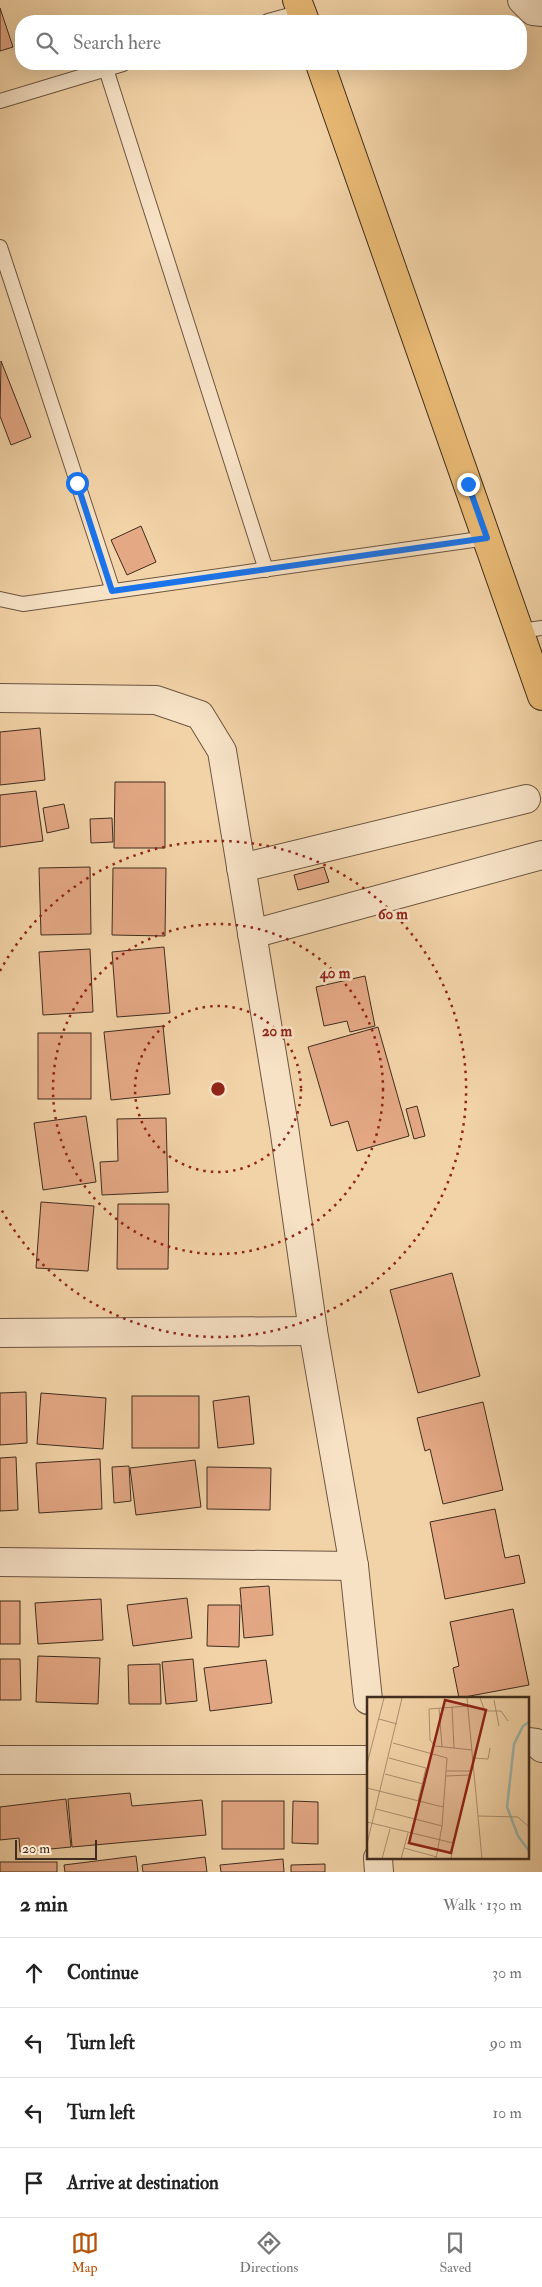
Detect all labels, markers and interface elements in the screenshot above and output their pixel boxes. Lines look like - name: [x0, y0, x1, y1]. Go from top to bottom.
- search box: [15, 15, 527, 70]
- icon: search: [33, 29, 61, 57]
- text: Search here: [73, 31, 161, 55]
- route start: [66, 472, 89, 495]
- route end: [457, 473, 480, 496]
- text: 60 m: [378, 905, 408, 924]
- text: 40 m: [319, 964, 351, 983]
- text: 20 m: [262, 1022, 292, 1041]
- centre of rings: [209, 1080, 227, 1098]
- inset map: [367, 1697, 530, 1860]
- scale bar: [15, 1837, 98, 1860]
- text: 20 m: [22, 1840, 50, 1857]
- text: 2 min: [20, 1891, 68, 1918]
- text: Walk · 130 m: [443, 1895, 522, 1915]
- icon: ahead: [20, 1959, 48, 1987]
- text: Continue: [67, 1961, 138, 1985]
- text: 30 m: [492, 1963, 522, 1983]
- icon: left: [20, 2029, 48, 2057]
- text: Turn left: [67, 2031, 135, 2055]
- text: 90 m: [490, 2033, 522, 2053]
- icon: left: [20, 2099, 48, 2127]
- text: Turn left: [67, 2101, 135, 2125]
- text: 10 m: [492, 2103, 522, 2123]
- icon: arrive: [20, 2169, 48, 2197]
- text: Arrive at destination: [67, 2171, 219, 2195]
- tab: Map: [71, 2229, 99, 2276]
- tab: Directions: [240, 2229, 298, 2276]
- tab: Saved: [439, 2229, 471, 2276]

